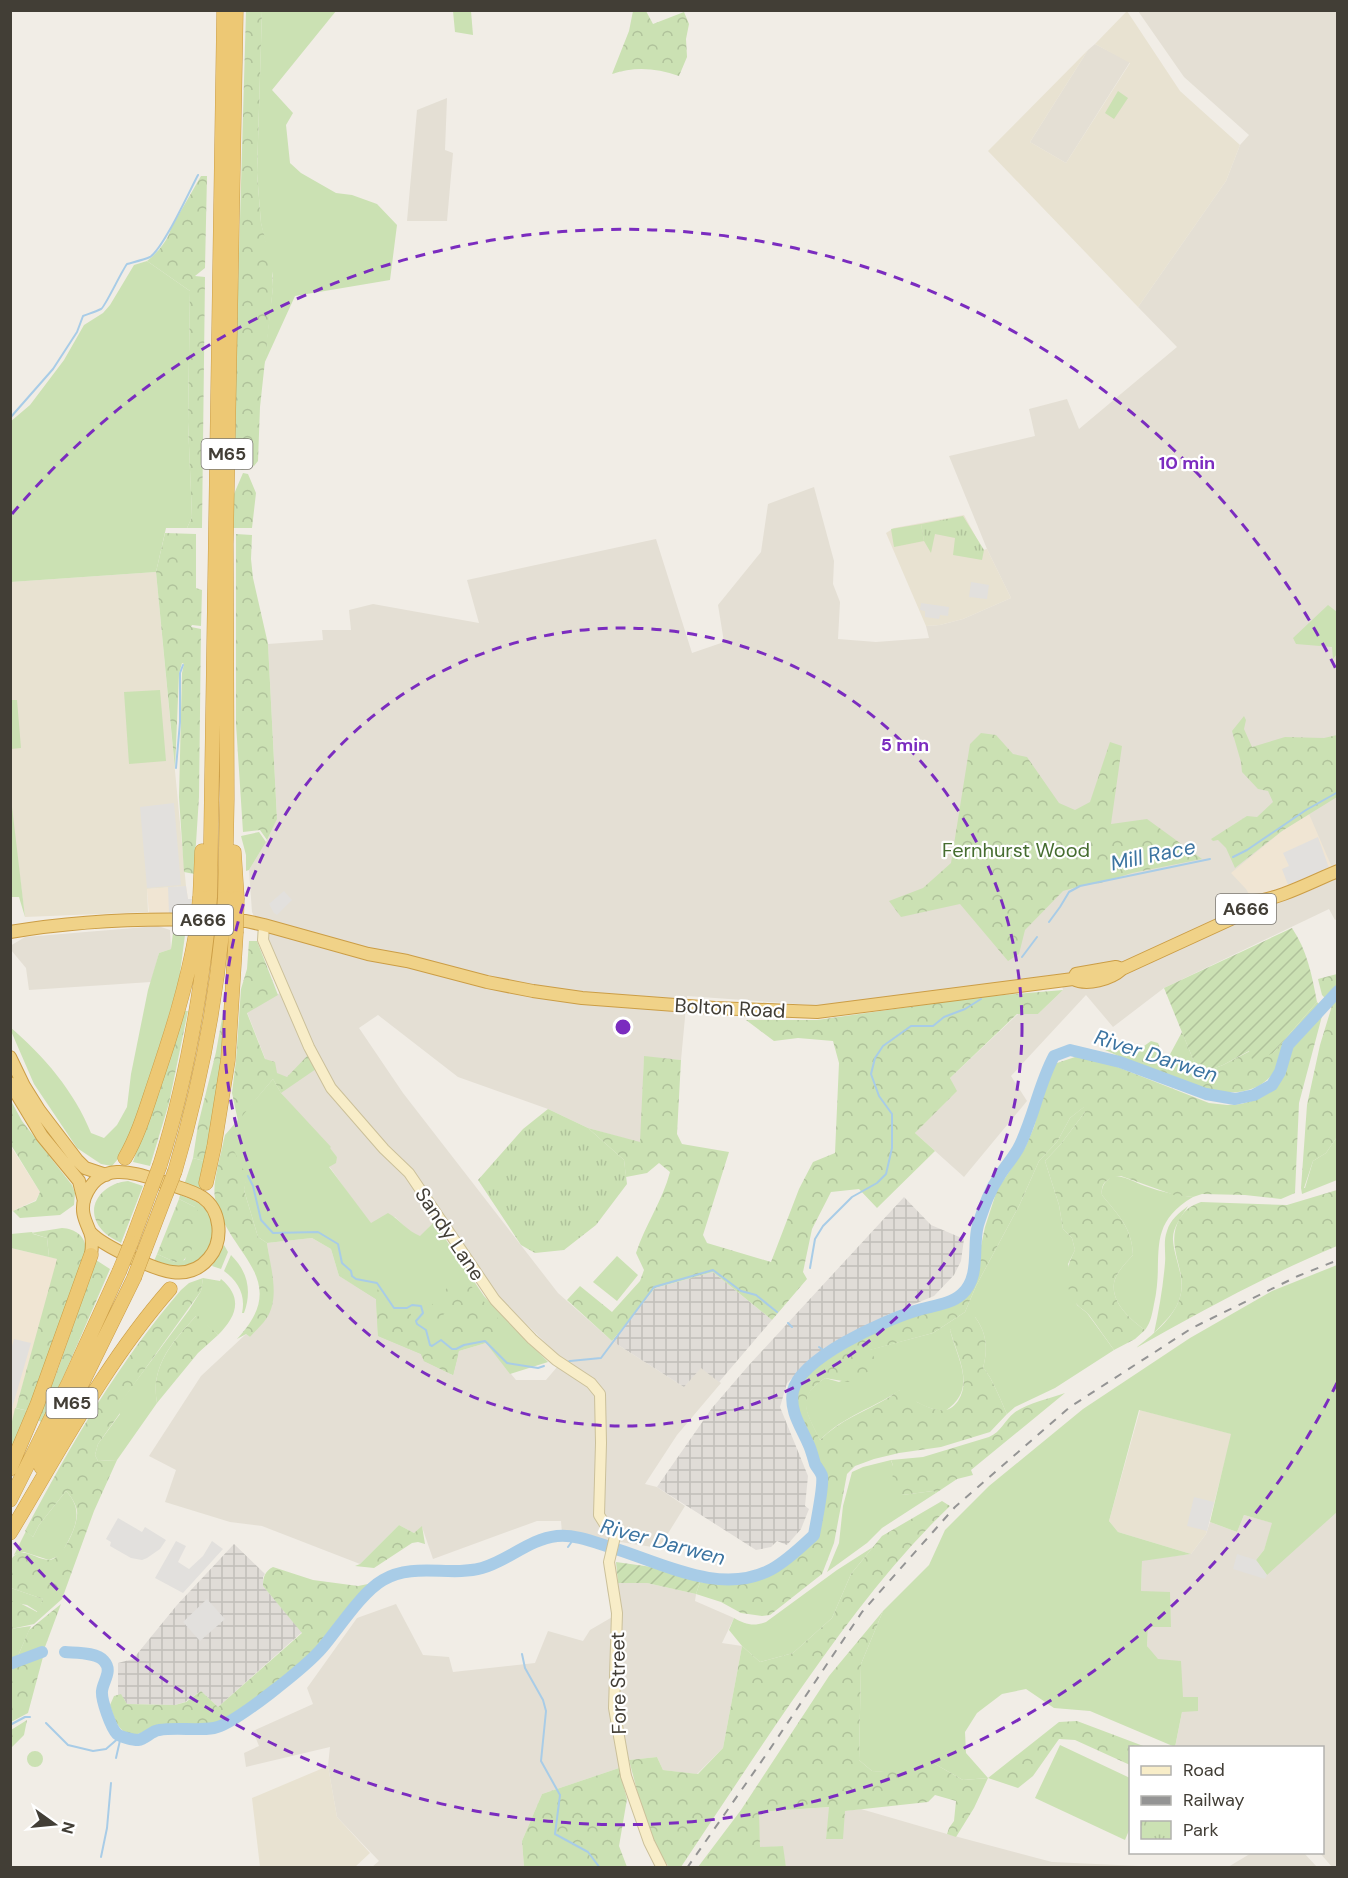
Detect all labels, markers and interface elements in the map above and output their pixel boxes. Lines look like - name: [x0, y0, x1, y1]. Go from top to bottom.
- road number: M65: [202, 439, 252, 469]
- text: 10 min: [1159, 451, 1215, 475]
- text: 5 min: [881, 733, 929, 757]
- water label: Mill Race: [1108, 832, 1198, 878]
- park label: Fernhurst Wood: [942, 837, 1090, 863]
- road number: A666: [1216, 894, 1276, 924]
- road number: A666: [173, 905, 233, 935]
- street label: Bolton Road: [674, 992, 786, 1024]
- centre of rings: [613, 1017, 633, 1037]
- water label: River Darwen: [1091, 1023, 1221, 1089]
- street label: Sandy Lane: [409, 1182, 491, 1286]
- road number: M65: [46, 1388, 98, 1418]
- water label: River Darwen: [598, 1512, 728, 1572]
- street label: Fore Street: [604, 1631, 632, 1734]
- legend: [1129, 1746, 1324, 1854]
- text: Road: [1183, 1758, 1225, 1782]
- text: Railway: [1183, 1788, 1245, 1812]
- north arrow: [24, 1794, 84, 1854]
- text: Park: [1183, 1818, 1219, 1842]
- text: N: [56, 1819, 80, 1836]

